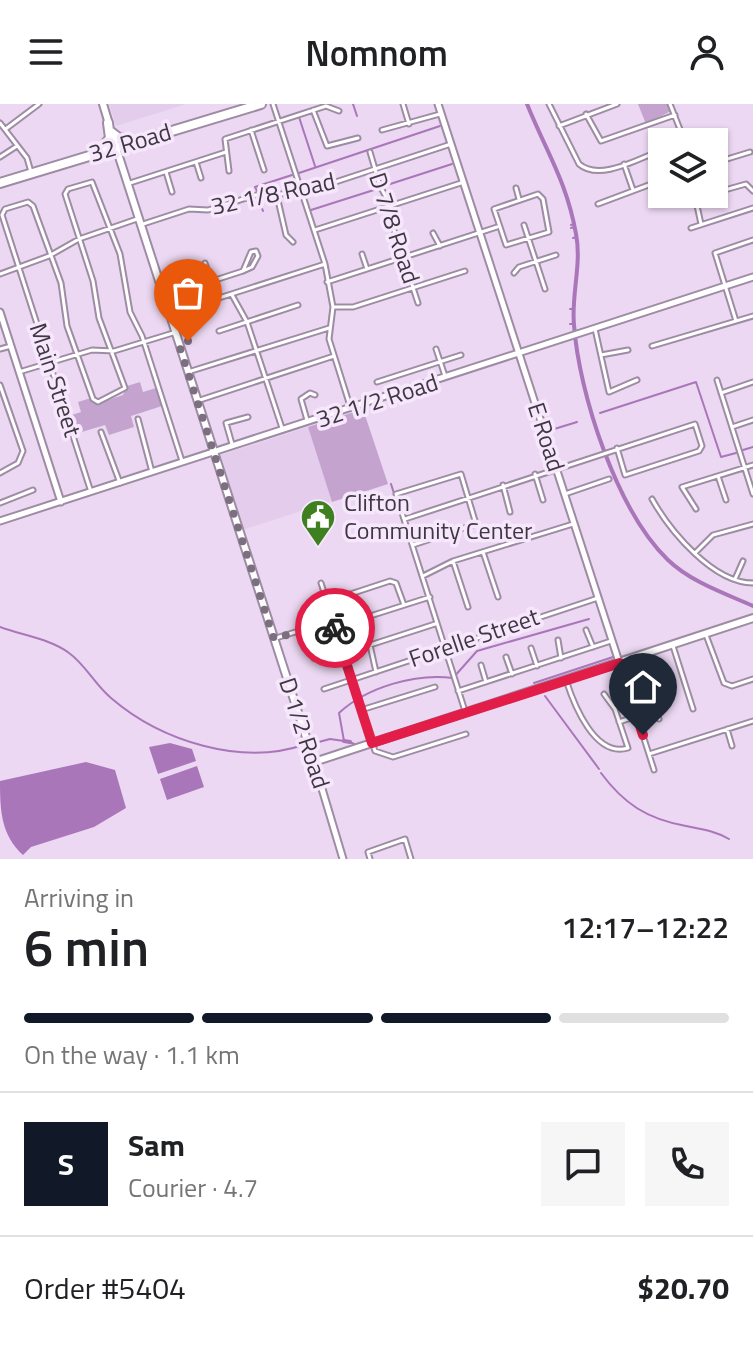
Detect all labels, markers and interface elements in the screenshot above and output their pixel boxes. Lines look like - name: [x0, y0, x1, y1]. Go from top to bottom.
- text: Nomnom: [305, 25, 448, 80]
- icon: menu: [24, 30, 68, 74]
- icon: person: [685, 30, 729, 74]
- street label: 32 Road: [84, 113, 175, 171]
- map controls: [648, 128, 728, 208]
- button: layers: [648, 128, 728, 208]
- street label: 32 1/8 Road: [207, 162, 338, 224]
- street label: D 7/8 Road: [360, 168, 430, 288]
- pin: [154, 259, 222, 341]
- icon: bag: [166, 271, 210, 315]
- street label: Main Street: [21, 318, 91, 442]
- street label: 32 1/2 Road: [311, 363, 442, 437]
- street label: E Road: [519, 398, 575, 476]
- place label: Clifton Community Center: [344, 484, 532, 548]
- public building icon: Clifton Community Center: [299, 498, 337, 548]
- courier: [295, 588, 375, 668]
- street label: Forelle Street: [404, 598, 544, 676]
- icon: bike: [313, 606, 357, 650]
- pin: [609, 653, 677, 735]
- icon: home: [621, 665, 665, 709]
- street label: D 1/2 Road: [270, 673, 340, 793]
- text: Arriving in: [24, 878, 134, 917]
- text: 12:17–12:22: [562, 904, 729, 950]
- text: 6 min: [24, 907, 149, 986]
- text: On the way · 1.1 km: [24, 1035, 240, 1074]
- text: Sam: [128, 1122, 185, 1168]
- button: chat: [541, 1122, 625, 1206]
- button: phone: [645, 1122, 729, 1206]
- text: S: [58, 1141, 74, 1187]
- text: Courier · 4.7: [128, 1168, 258, 1207]
- text: Order #5404: [24, 1265, 186, 1311]
- text: $20.70: [637, 1265, 729, 1311]

